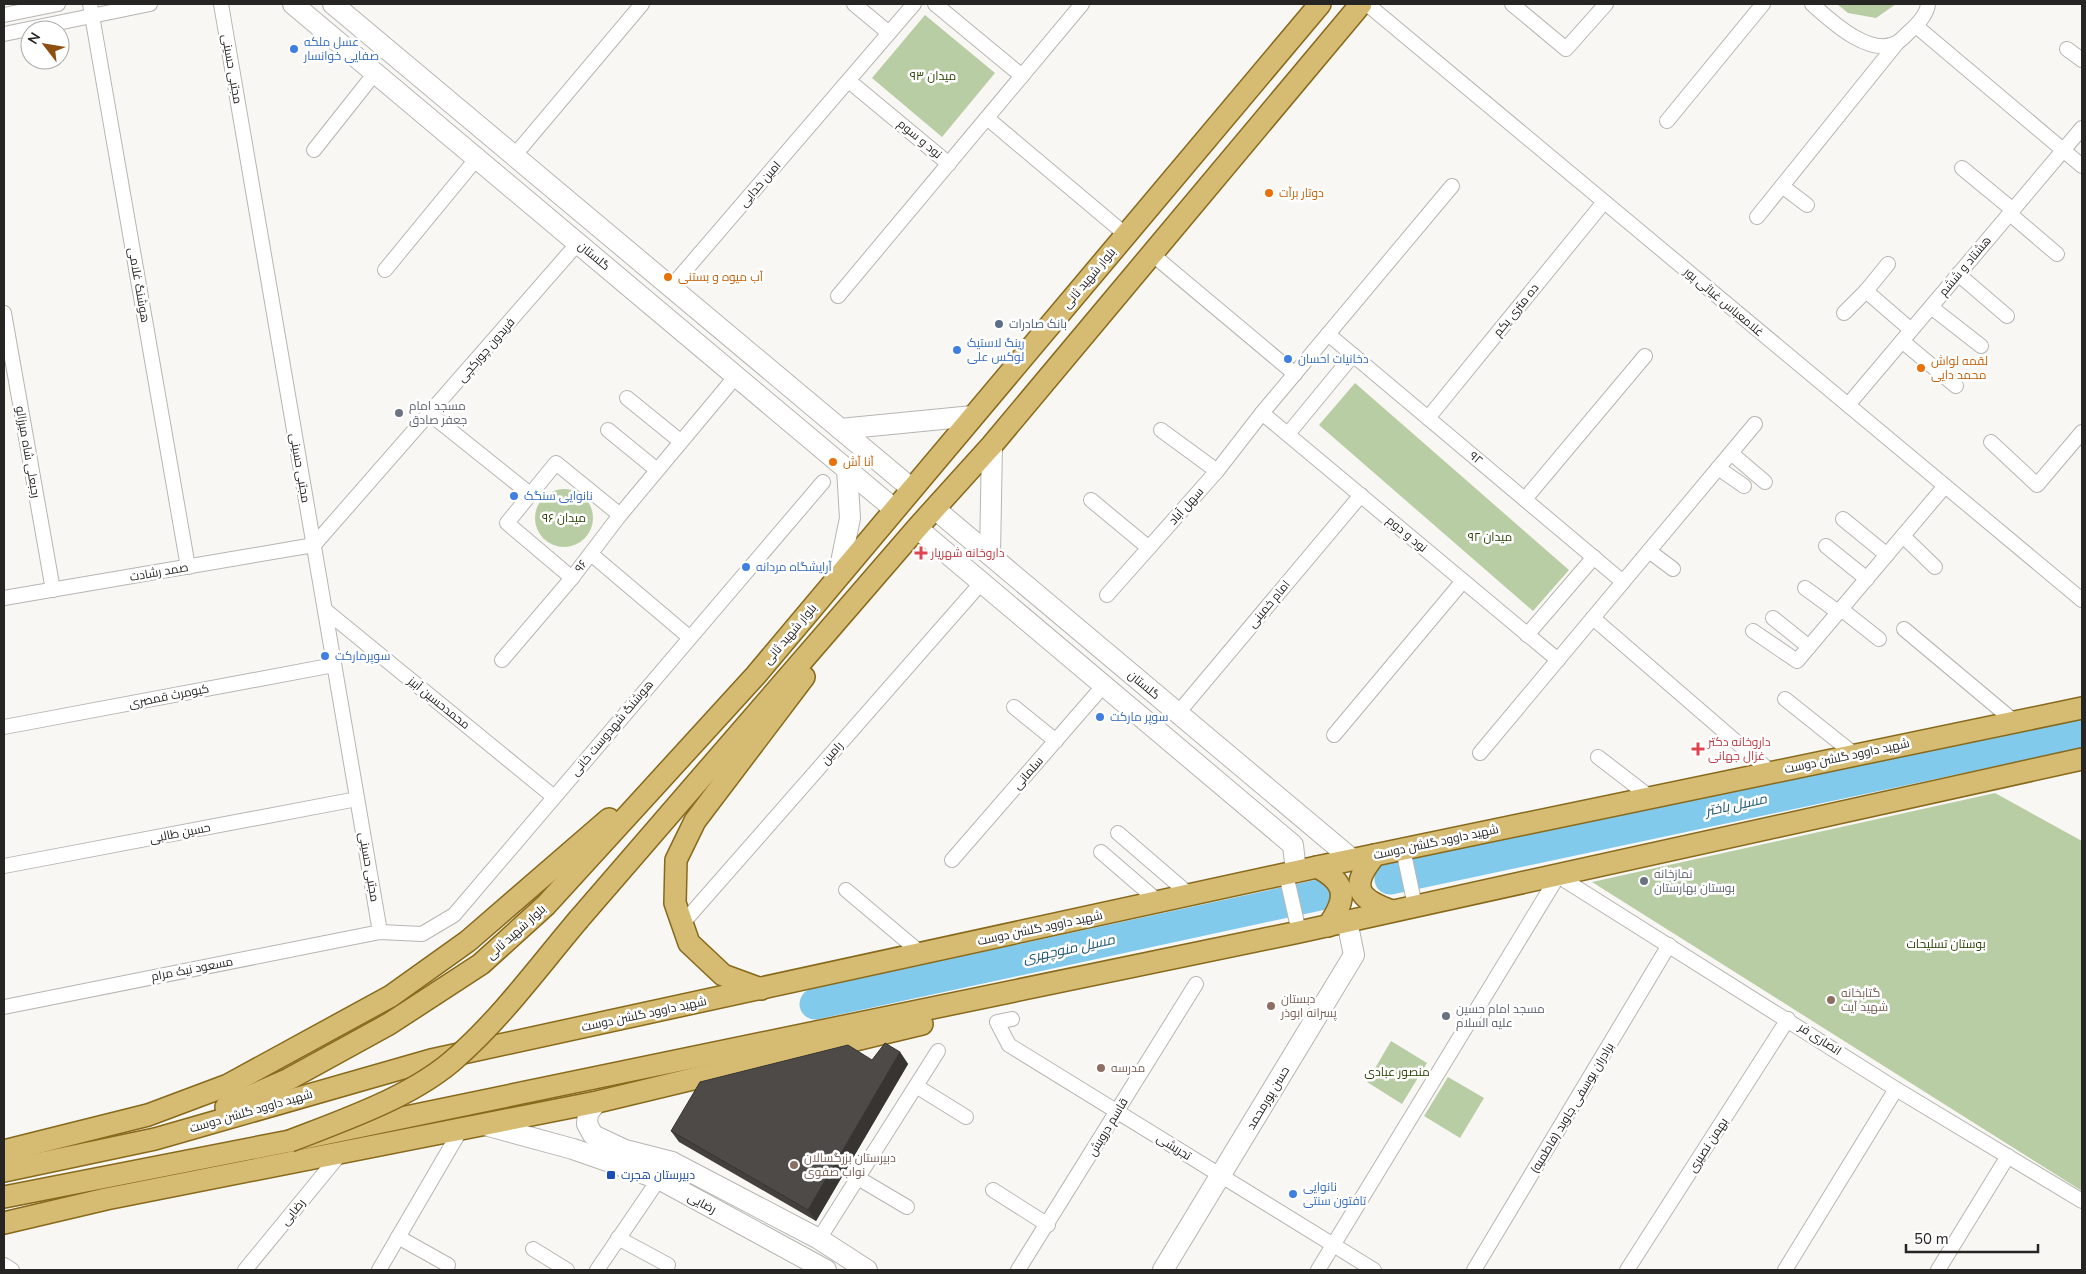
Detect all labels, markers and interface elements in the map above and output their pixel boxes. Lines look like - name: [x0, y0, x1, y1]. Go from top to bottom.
- north arrow: [20, 20, 70, 70]
- text: N: [23, 29, 45, 48]
- street label: مجتبی حسینی: [218, 33, 246, 105]
- place label: عسل ملکه صفایی خوانسار: [303, 34, 379, 64]
- marker: عسل ملکه صفایی خوانسار: [288, 43, 300, 55]
- park label: میدان ۹۳: [910, 68, 956, 84]
- street label: نود و سوم: [895, 116, 945, 162]
- street label: امین خدایی: [736, 158, 784, 210]
- place label: دوتار برآت: [1279, 185, 1324, 201]
- marker: دوتار برآت: [1263, 187, 1275, 199]
- street label: هشتاد و ششم: [1935, 233, 1995, 299]
- street label: گلستان: [575, 238, 613, 274]
- street label: بلوار شهید ثانی: [1059, 244, 1119, 312]
- street label: هوشنگ غلامی: [124, 246, 154, 324]
- street label: غلامعباس غیاثی پور: [1679, 263, 1767, 341]
- place label: آب میوه و بستنی: [678, 269, 764, 285]
- marker: آب میوه و بستنی: [662, 271, 674, 283]
- street label: ده متری یکم: [1490, 280, 1542, 340]
- street label: فریدون چورکچی: [454, 314, 519, 386]
- place label: بانک صادرات: [1009, 316, 1067, 332]
- marker: بانک صادرات: [993, 318, 1005, 330]
- place label: رینگ لاستیک لوکس علی: [967, 335, 1024, 365]
- marker: رینگ لاستیک لوکس علی: [951, 344, 963, 356]
- place label: دخانیات احسان: [1298, 351, 1369, 367]
- marker: دخانیات احسان: [1282, 353, 1294, 365]
- place label: لقمه لواش محمد دايى: [1931, 353, 1988, 383]
- marker: لقمه لواش محمد دايى: [1915, 362, 1927, 374]
- place label: مسجد امام جعفر صادق: [409, 398, 467, 428]
- street label: رجبعلی شاه میرزالو: [12, 405, 44, 499]
- marker: مسجد امام جعفر صادق: [393, 407, 405, 419]
- street label: مجتبی حسینی: [286, 432, 314, 504]
- street label: ۹۲: [1466, 448, 1486, 468]
- place label: آنا آش: [843, 454, 875, 470]
- marker: آنا آش: [827, 456, 839, 468]
- street label: سهل آباد: [1165, 484, 1207, 528]
- place label: نانوایی سنگک: [524, 488, 593, 504]
- marker: نانوایی سنگک: [508, 490, 520, 502]
- park label: میدان ۹۶: [542, 510, 586, 526]
- street label: نود و دوم: [1383, 512, 1431, 556]
- park label: میدان ۹۲: [1468, 529, 1512, 545]
- place label: داروخانه شهریار: [930, 545, 1005, 561]
- marker: داروخانه شهریار: [915, 547, 927, 559]
- street label: ۹۶: [571, 556, 591, 576]
- street label: صمد رشادت: [128, 559, 190, 585]
- place label: آرایشگاه مردانه: [756, 559, 833, 575]
- marker: آرایشگاه مردانه: [740, 561, 752, 573]
- street label: امام خمینی: [1244, 577, 1294, 631]
- street label: بلوار شهید ثانی: [760, 600, 820, 668]
- place label: سوپرمارکت: [335, 648, 390, 665]
- marker: سوپرمارکت: [319, 650, 331, 662]
- street label: گلستان: [1125, 667, 1163, 703]
- street label: محمدحسین آبیز: [404, 673, 473, 733]
- street label: هوشنگ شهدوست خانی: [567, 677, 657, 779]
- street label: کیومرث قمصری: [128, 680, 210, 712]
- place label: سوپر مارکت: [1110, 709, 1169, 726]
- marker: سوپر مارکت: [1094, 711, 1106, 723]
- place label: داروخانه دکتر غزال جهانی: [1707, 734, 1771, 764]
- street label: شهید داوود گلشن دوست: [1783, 735, 1911, 777]
- street label: رامین: [817, 738, 847, 768]
- marker: داروخانه دکتر غزال جهانی: [1692, 743, 1704, 755]
- street label: سلمانی: [1009, 753, 1047, 793]
- water label: مسیل باختر: [1702, 789, 1770, 821]
- street label: حسین طالبی: [148, 819, 212, 847]
- street label: شهید داوود گلشن دوست: [1372, 821, 1500, 863]
- street label: مجتبی حسینی: [355, 831, 383, 903]
- place label: نمازخانه بوستان بهارستان: [1654, 866, 1735, 896]
- marker: نمازخانه بوستان بهارستان: [1638, 875, 1650, 887]
- street label: بلوار شهید ثانی: [483, 901, 549, 963]
- street label: شهید داوود گلشن دوست: [976, 907, 1104, 949]
- water label: مسیل منوچهری: [1021, 930, 1118, 968]
- park label: بوستان تسلیحات: [1906, 936, 1986, 952]
- street label: مسعود نیک مرام: [150, 953, 234, 985]
- place label: گتابخانه شهید آیت: [1841, 985, 1888, 1015]
- place label: دبستان پسرانه ابوذر: [1280, 991, 1337, 1022]
- street label: شهید داوود گلشن دوست: [580, 993, 708, 1035]
- marker: گتابخانه شهید آیت: [1825, 994, 1837, 1006]
- marker: دبستان پسرانه ابوذر: [1265, 1000, 1277, 1012]
- place label: مسجد امام حسین علیه السلام: [1456, 1001, 1545, 1031]
- marker: مسجد امام حسین علیه السلام: [1440, 1010, 1452, 1022]
- street label: انصاری فر: [1795, 1019, 1845, 1059]
- street label: برادران یوسفی جاوید (فاطمیه): [1526, 1040, 1618, 1176]
- place label: مدرسه: [1111, 1060, 1145, 1076]
- marker: مدرسه: [1095, 1062, 1107, 1074]
- street label: حسن پورمحمد: [1243, 1063, 1294, 1133]
- park label: منصور عبادی: [1364, 1064, 1430, 1080]
- street label: شهید داوود گلشن دوست: [188, 1086, 314, 1136]
- street label: قاسم درویش: [1084, 1095, 1132, 1159]
- street label: بهمن نصیری: [1684, 1115, 1732, 1175]
- street label: تجریشی: [1154, 1130, 1195, 1164]
- place label: دبیرستان بزرگسالان نواب صفوی: [804, 1150, 896, 1180]
- marker: دبیرستان بزرگسالان نواب صفوی: [788, 1159, 800, 1171]
- place label: دبیرستان هجرت: [621, 1167, 695, 1183]
- marker: دبیرستان هجرت: [605, 1169, 617, 1181]
- place label: نانوایی تافتون سنتی: [1303, 1179, 1367, 1209]
- marker: نانوایی تافتون سنتی: [1287, 1188, 1299, 1200]
- street label: رضایی: [685, 1189, 719, 1217]
- street label: رضایی: [277, 1195, 309, 1229]
- scale bar: [1906, 1222, 2038, 1254]
- text: 50 m: [1914, 1229, 1949, 1249]

